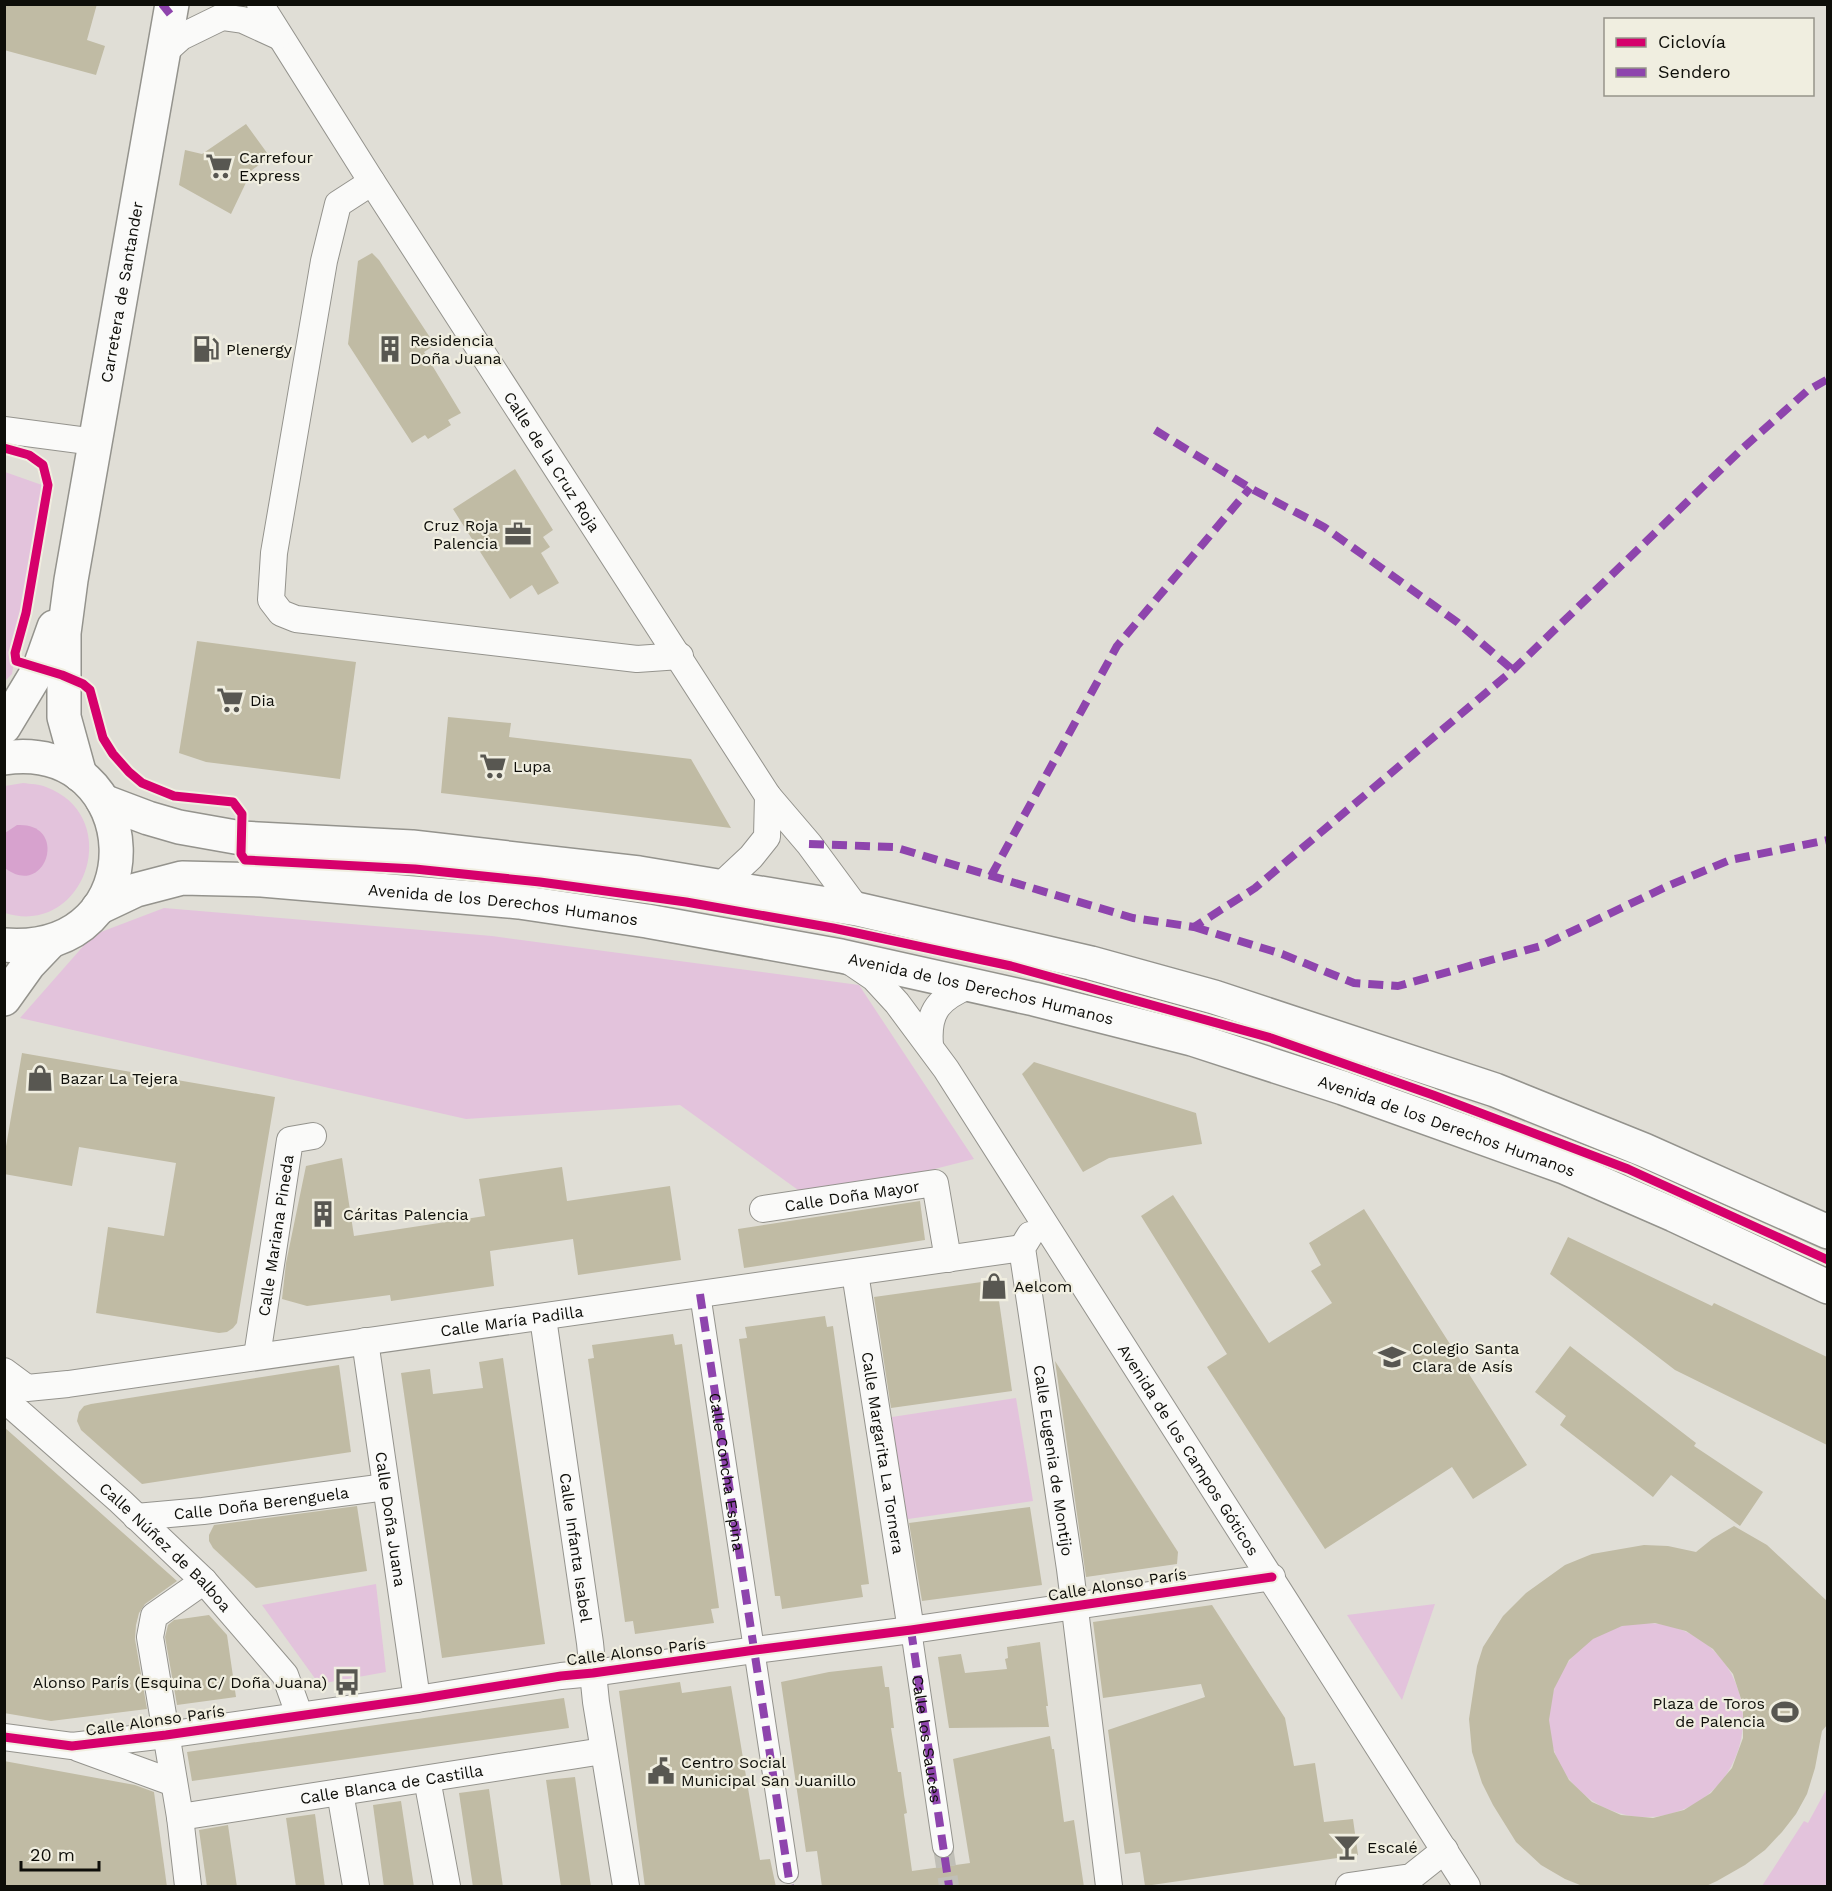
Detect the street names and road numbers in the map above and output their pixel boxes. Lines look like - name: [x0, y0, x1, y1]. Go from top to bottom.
- street label: Carretera de Santander: [97, 200, 147, 384]
- street label: Calle de la Cruz Roja: [500, 388, 604, 536]
- street label: Avenida de los Derechos Humanos: [367, 880, 639, 930]
- street label: Avenida de los Derechos Humanos: [847, 949, 1116, 1029]
- street label: Avenida de los Derechos Humanos: [1316, 1072, 1578, 1181]
- street label: Calle Mariana Pineda: [254, 1153, 298, 1318]
- street label: Calle Doña Mayor: [783, 1176, 921, 1216]
- street label: Calle María Padilla: [439, 1302, 585, 1341]
- street label: Avenida de los Campos Góticos: [1114, 1341, 1263, 1559]
- street label: Calle Margarita La Tornera: [857, 1350, 908, 1555]
- street label: Calle Eugenia de Montijo: [1030, 1364, 1077, 1557]
- street label: Calle Concha Espina: [705, 1391, 748, 1553]
- street label: Calle Doña Juana: [371, 1450, 410, 1588]
- street label: Calle Infanta Isabel: [556, 1472, 596, 1624]
- street label: Calle Núñez de Balboa: [95, 1478, 235, 1616]
- street label: Calle Doña Berenguela: [173, 1483, 350, 1524]
- street label: Calle Alonso París: [1046, 1564, 1188, 1605]
- street label: Calle Alonso París: [565, 1634, 707, 1669]
- street label: Calle los Sauces: [908, 1674, 945, 1804]
- street label: Calle Alonso París: [84, 1701, 226, 1740]
- street label: Calle Blanca de Castilla: [299, 1761, 484, 1808]

